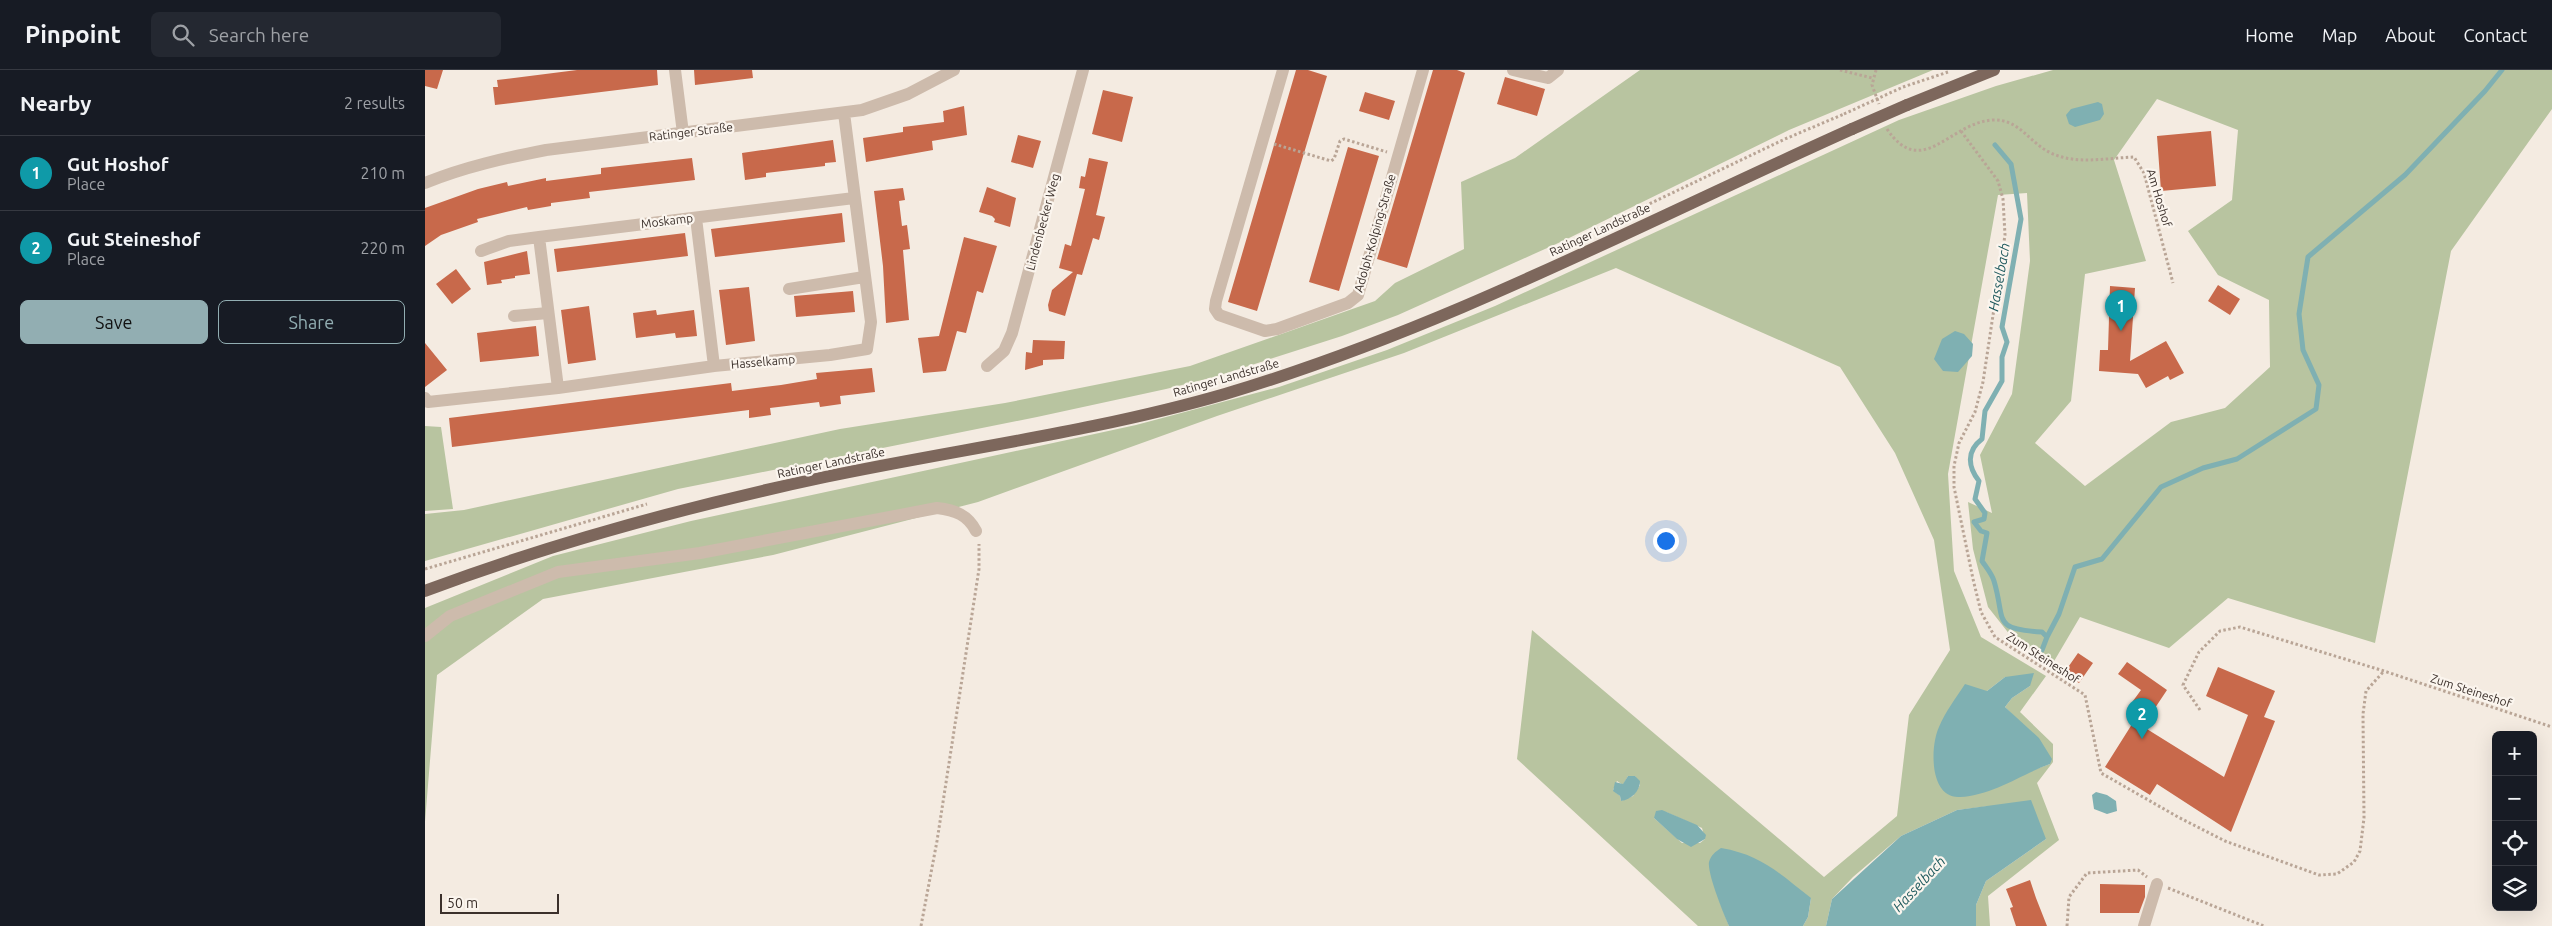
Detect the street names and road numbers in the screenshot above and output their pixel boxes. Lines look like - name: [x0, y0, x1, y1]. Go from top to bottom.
- street label: Ratinger Straße: [648, 120, 734, 143]
- street label: Am Hoshof: [2144, 167, 2175, 229]
- street label: Lindenbecker Weg: [1023, 172, 1062, 272]
- street label: Adolph-Kolping-Straße: [1351, 172, 1398, 293]
- street label: Ratinger Landstraße: [1547, 201, 1652, 259]
- street label: Moskamp: [640, 211, 694, 230]
- street label: Hasselkamp: [730, 352, 796, 371]
- street label: Ratinger Landstraße: [1171, 356, 1280, 399]
- street label: Ratinger Landstraße: [776, 445, 886, 480]
- street label: Zum Steineshof: [2004, 629, 2083, 686]
- street label: Zum Steineshof: [2429, 671, 2514, 710]

